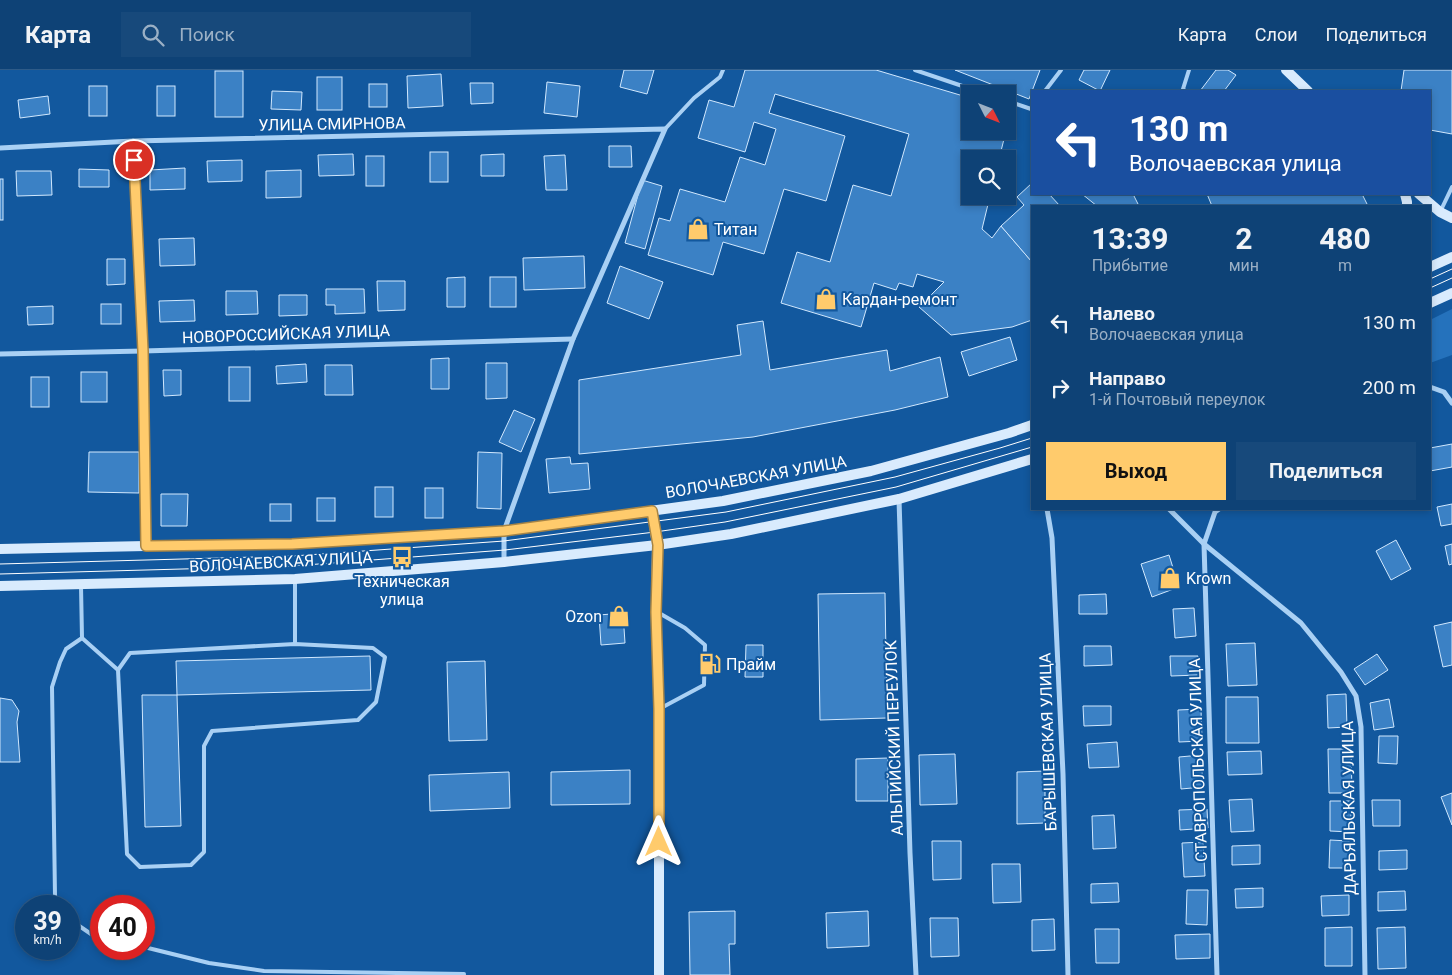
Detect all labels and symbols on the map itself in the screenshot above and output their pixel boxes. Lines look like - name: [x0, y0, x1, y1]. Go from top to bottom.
- north arrow: [961, 85, 1016, 140]
- street label: УЛИЦА СМИРНОВА: [258, 113, 406, 135]
- pin: [113, 139, 155, 181]
- shop icon: Титан: [685, 216, 711, 242]
- place label: Титан: [714, 220, 757, 239]
- shop icon: Кардан-ремонт: [813, 286, 839, 312]
- place label: Кардан-ремонт: [842, 290, 958, 309]
- street label: НОВОРОССИЙСКАЯ УЛИЦА: [182, 321, 391, 347]
- street label: ВОЛОЧАЕВСКАЯ УЛИЦА: [664, 452, 849, 502]
- bus stop icon: Техническая улица: [389, 544, 415, 570]
- street label: ВОЛОЧАЕВСКАЯ УЛИЦА: [189, 548, 374, 576]
- shop icon: Krown: [1157, 565, 1183, 591]
- place label: Krown: [1186, 569, 1231, 588]
- place label: Техническая улица: [354, 572, 450, 609]
- shop icon: Ozon: [606, 603, 632, 629]
- place label: Ozon: [565, 607, 602, 626]
- street label: АЛЬПИЙСКИЙ ПЕРЕУЛОК: [881, 639, 907, 836]
- fuel station icon: Прайм: [697, 651, 723, 677]
- street label: БАРЫШЕВСКАЯ УЛИЦА: [1035, 652, 1061, 832]
- place label: Прайм: [726, 655, 776, 674]
- street label: СТАВРОПОЛЬСКАЯ УЛИЦА: [1185, 657, 1211, 862]
- street label: ДАРЬЯЛЬСКАЯ УЛИЦА: [1338, 720, 1360, 895]
- position arrow: [632, 815, 684, 867]
- speed limit sign: 40: [90, 895, 155, 960]

